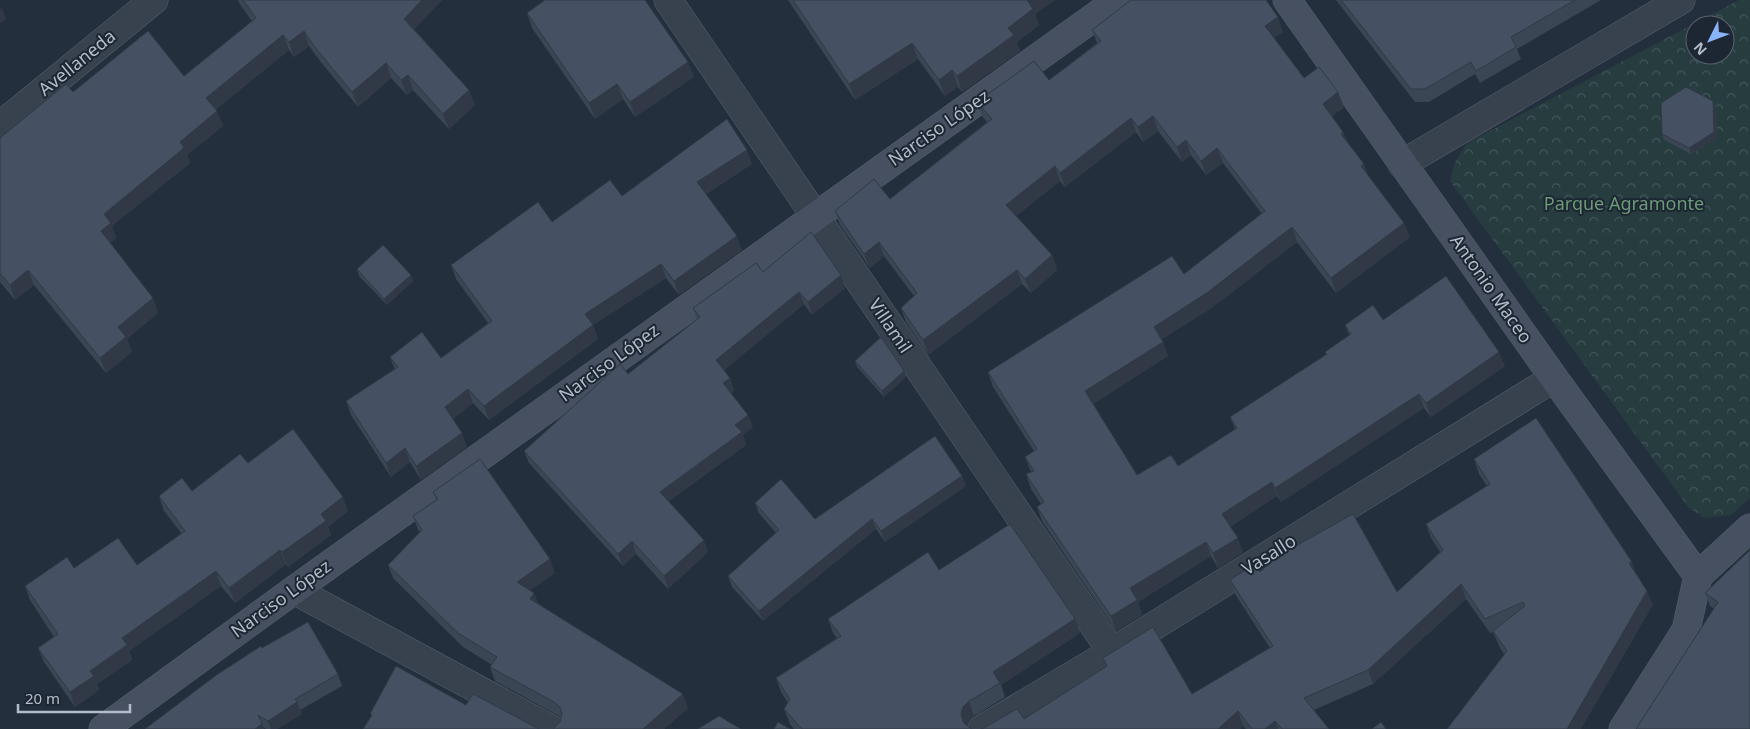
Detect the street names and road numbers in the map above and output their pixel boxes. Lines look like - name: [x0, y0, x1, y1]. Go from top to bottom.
- street label: Avellaneda: [33, 24, 120, 101]
- street label: Narciso López: [883, 83, 994, 171]
- street label: Antonio Maceo: [1445, 229, 1538, 348]
- street label: Villamil: [864, 293, 918, 357]
- street label: Narciso López: [554, 318, 663, 407]
- street label: Vasallo: [1237, 528, 1300, 580]
- street label: Narciso López: [226, 554, 335, 643]

